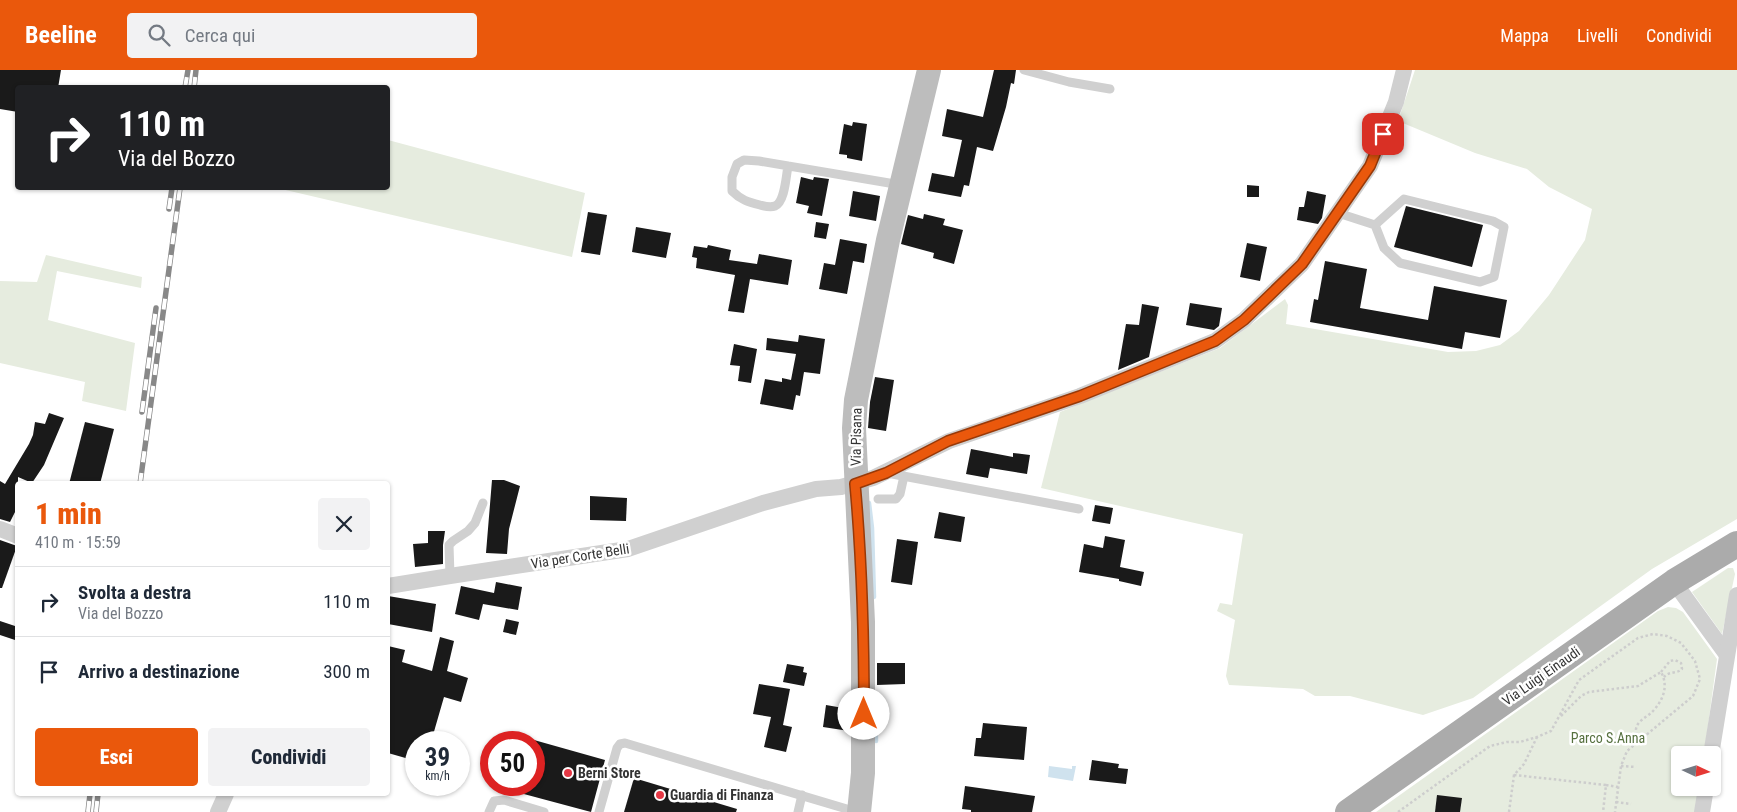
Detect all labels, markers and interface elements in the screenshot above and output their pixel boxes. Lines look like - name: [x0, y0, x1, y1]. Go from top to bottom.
- search box: [127, 13, 477, 58]
- text: Beeline: [25, 21, 97, 49]
- icon: search: [145, 21, 173, 49]
- text: Cerca qui: [185, 24, 255, 47]
- text: Mappa: [1500, 25, 1549, 46]
- text: Livelli: [1577, 25, 1618, 46]
- text: Condividi: [1646, 25, 1712, 46]
- text: 110 m: [118, 104, 205, 145]
- icon: right: [35, 105, 100, 170]
- pin: [1362, 113, 1404, 155]
- icon: arrive: [1369, 120, 1397, 148]
- text: Via del Bozzo: [118, 146, 235, 171]
- street label: Via Pisana: [847, 408, 865, 466]
- text: 1 min: [35, 496, 102, 531]
- button: close: [318, 498, 370, 550]
- text: 410 m · 15:59: [35, 533, 121, 552]
- street label: Via per Corte Belli: [530, 540, 630, 572]
- text: Svolta a destra: [78, 581, 191, 604]
- icon: right: [35, 588, 63, 616]
- text: 110 m: [323, 590, 370, 613]
- text: Via del Bozzo: [78, 604, 163, 623]
- street label: Via Luigi Einaudi: [1499, 643, 1583, 709]
- icon: arrive: [35, 658, 63, 686]
- text: Arrivo a destinazione: [78, 660, 240, 683]
- text: 300 m: [323, 660, 370, 683]
- position arrow: [837, 687, 889, 739]
- button: Esci: [35, 728, 198, 786]
- button: Condividi: [208, 728, 370, 786]
- park label: Parco S.Anna: [1571, 730, 1645, 746]
- speed limit sign: 50: [480, 731, 545, 796]
- text: 39: [425, 743, 450, 772]
- north arrow: [1671, 746, 1721, 796]
- map controls: [1671, 746, 1721, 796]
- place label: Berni Store: [578, 765, 641, 781]
- marker: Berni Store: [562, 767, 574, 779]
- text: km/h: [425, 769, 450, 783]
- place label: Guardia di Finanza: [670, 787, 774, 803]
- marker: Guardia di Finanza: [654, 789, 666, 801]

